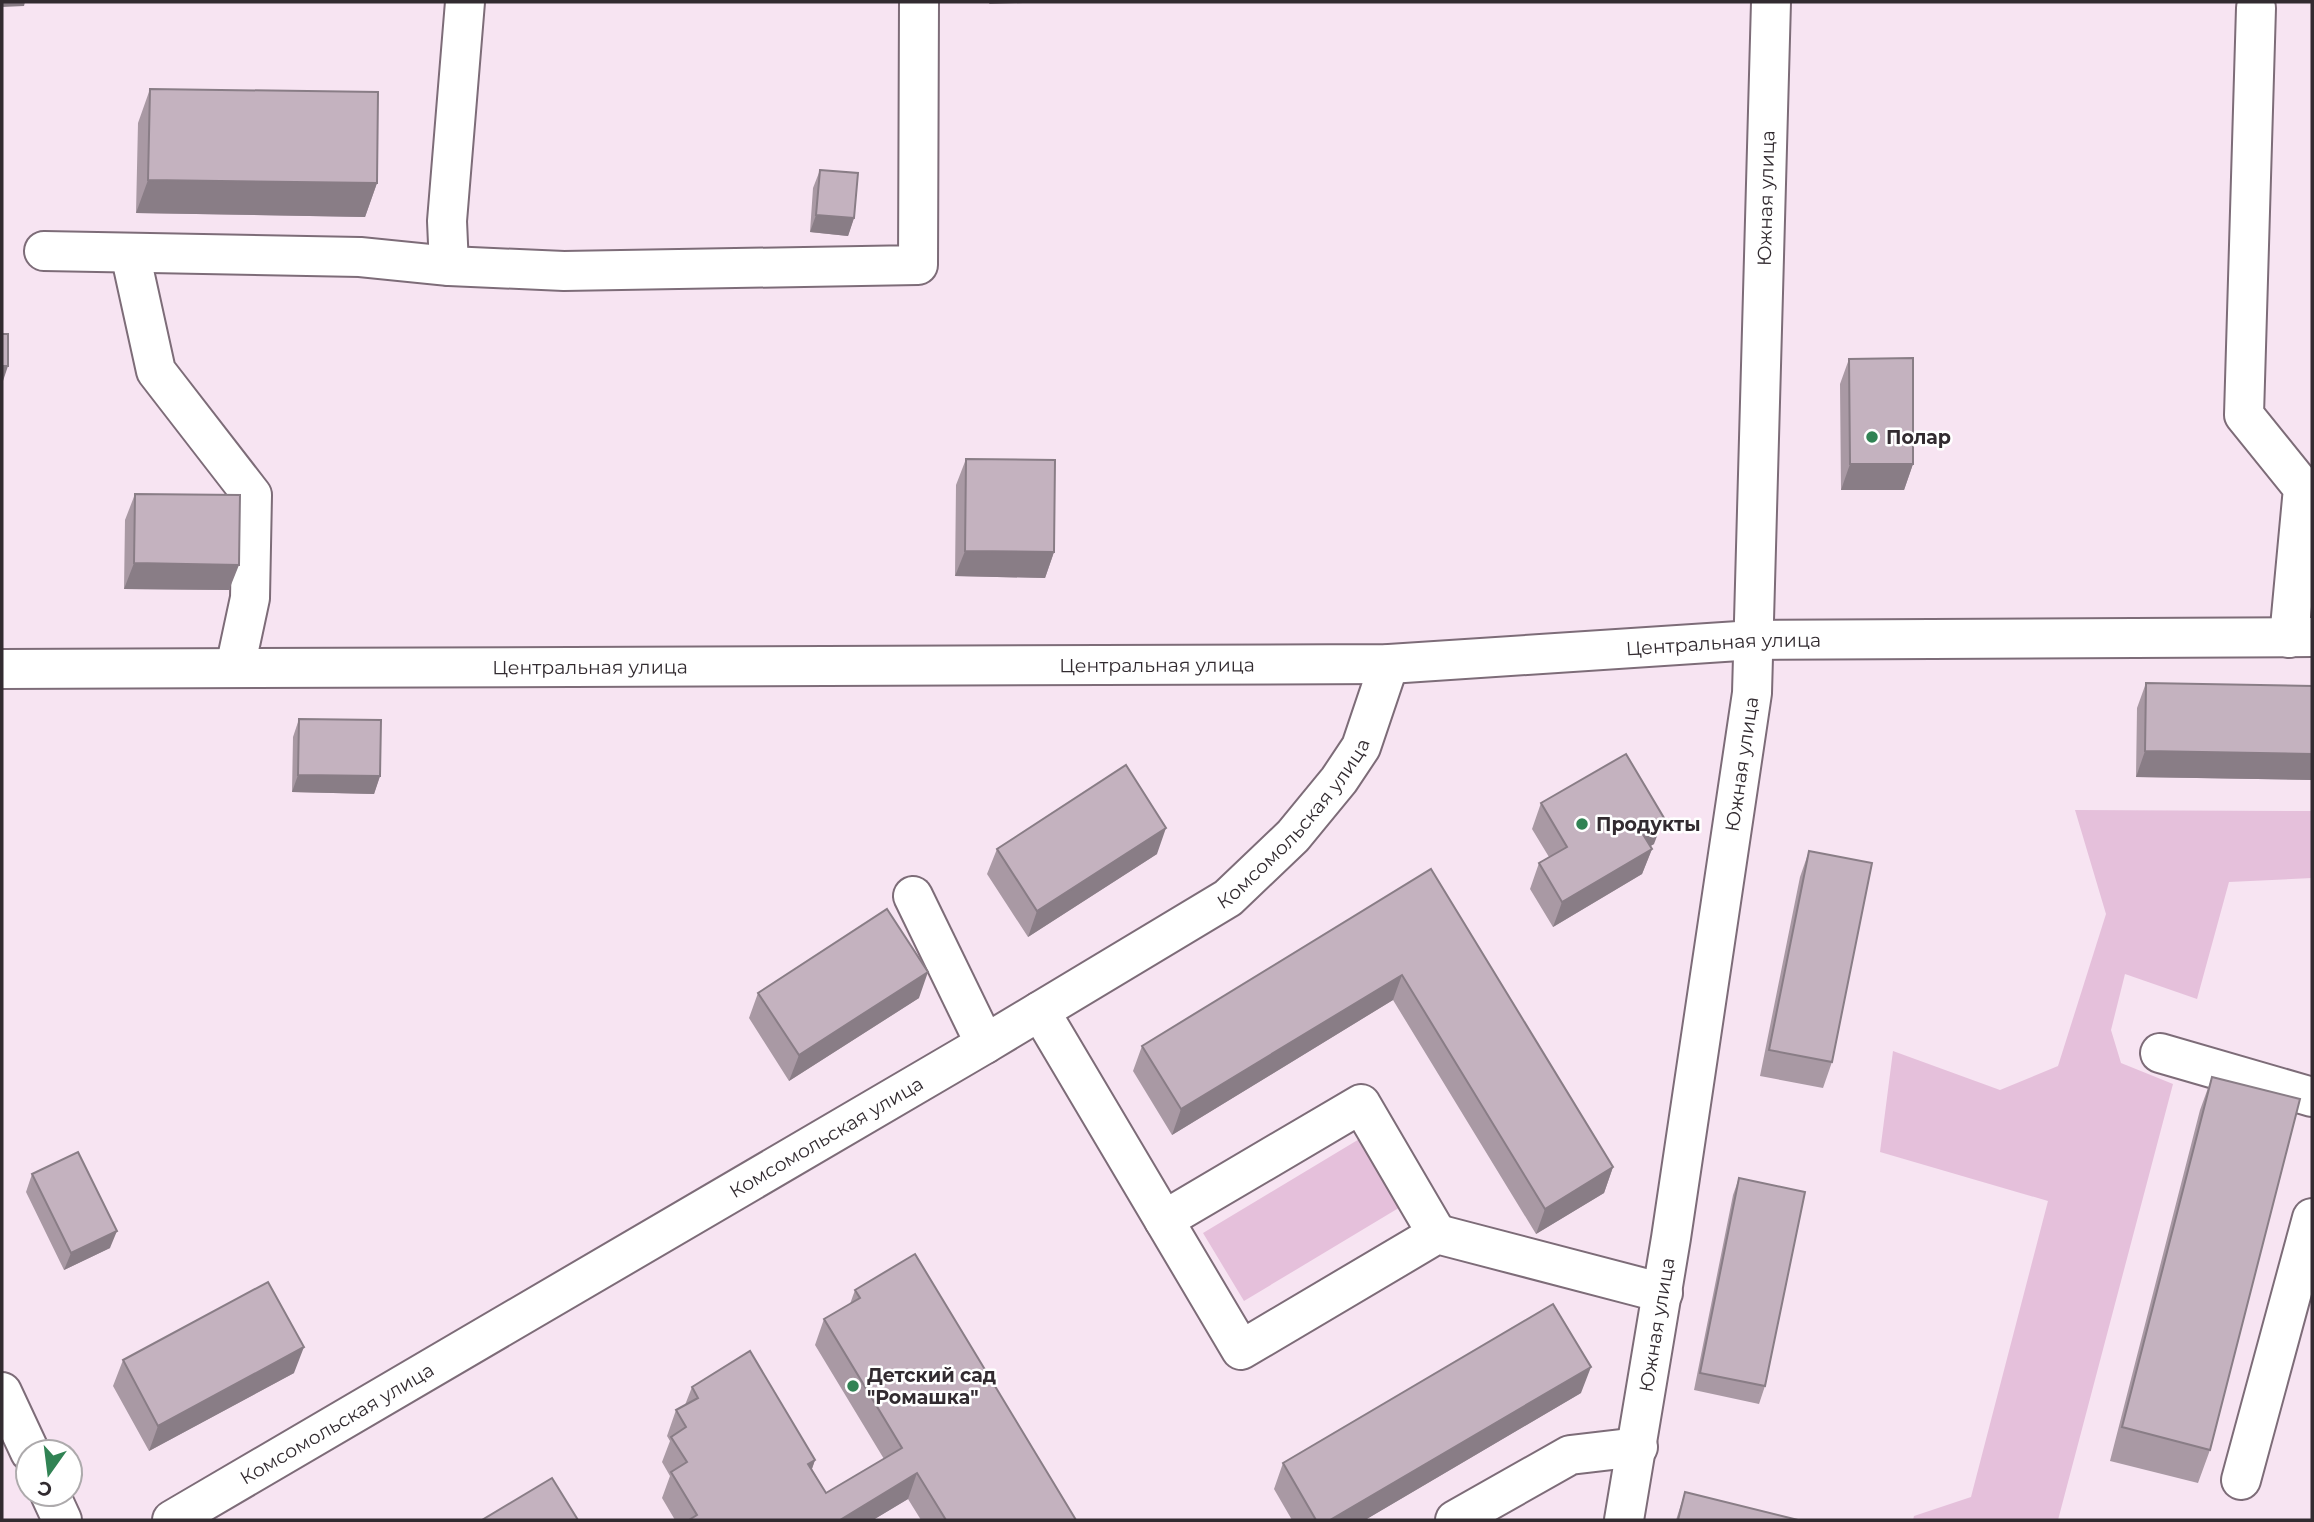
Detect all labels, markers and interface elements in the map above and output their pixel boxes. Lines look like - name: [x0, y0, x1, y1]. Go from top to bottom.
- street label: Южная улица: [1753, 130, 1779, 266]
- place label: Полар: [1886, 426, 1951, 449]
- marker: Полар: [1864, 429, 1880, 445]
- street label: Центральная улица: [1625, 629, 1821, 660]
- street label: Центральная улица: [1059, 653, 1255, 677]
- street label: Центральная улица: [492, 656, 688, 679]
- street label: Южная улица: [1721, 695, 1763, 833]
- street label: Комсомольская улица: [1213, 736, 1375, 914]
- place label: Продукты: [1596, 813, 1700, 836]
- marker: Продукты: [1574, 816, 1590, 832]
- street label: Комсомольская улица: [725, 1072, 927, 1203]
- street label: Южная улица: [1635, 1256, 1680, 1394]
- street label: Комсомольская улица: [236, 1358, 438, 1490]
- place label: Детский сад "Ромашка": [867, 1364, 996, 1409]
- marker: Детский сад "Ромашка": [845, 1378, 861, 1394]
- north arrow: [14, 1438, 84, 1508]
- text: С: [35, 1476, 54, 1502]

